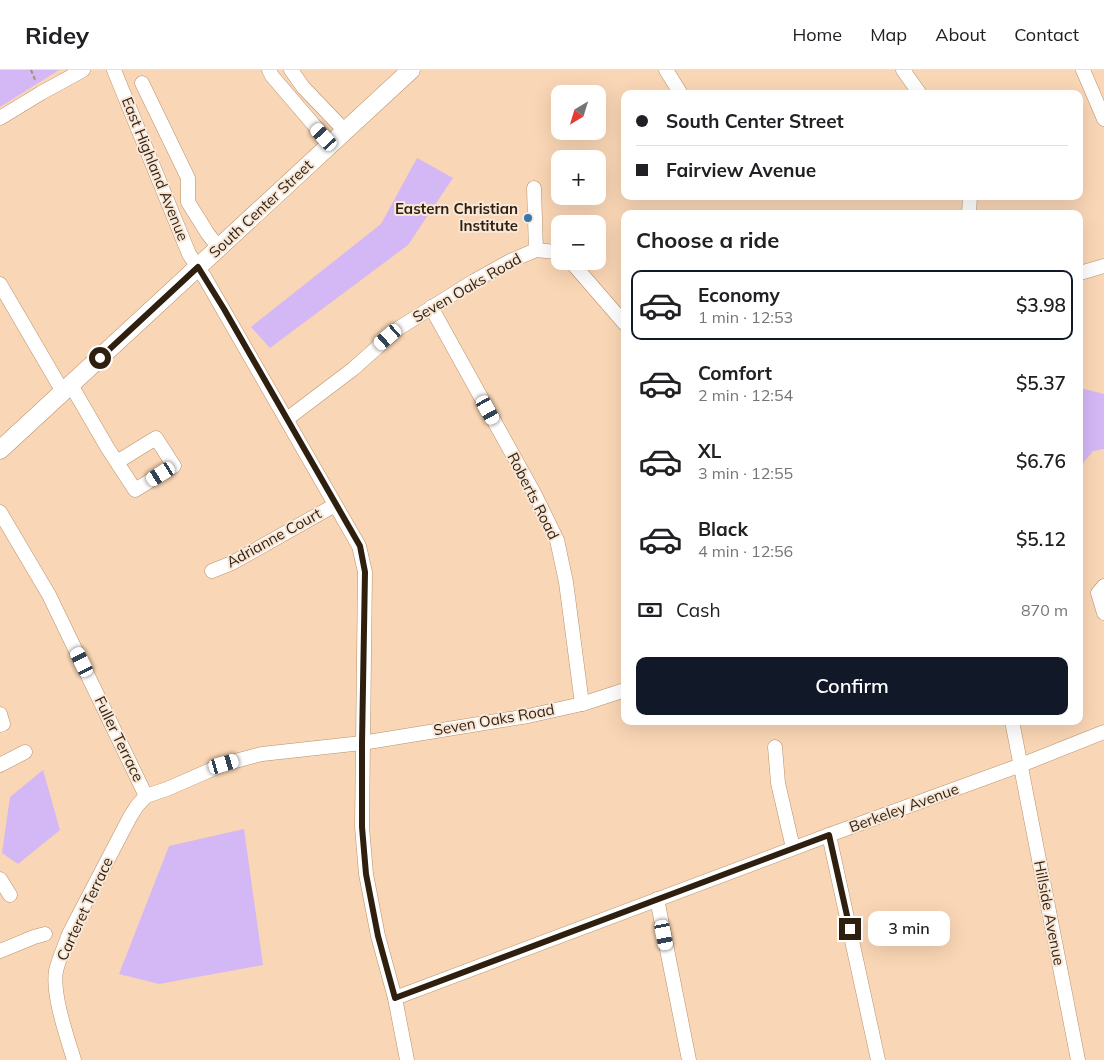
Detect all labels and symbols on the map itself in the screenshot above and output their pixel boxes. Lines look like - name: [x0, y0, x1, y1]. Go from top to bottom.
- north arrow: [551, 85, 606, 140]
- street label: East Highland Avenue: [118, 94, 193, 244]
- car: [308, 121, 339, 153]
- street label: South Center Street: [205, 156, 317, 262]
- place label: Eastern Christian Institute: [395, 199, 518, 235]
- marker: Eastern Christian Institute: [522, 212, 534, 224]
- street label: Seven Oaks Road: [409, 249, 525, 326]
- car: [371, 321, 404, 353]
- route start: [89, 347, 111, 369]
- car: [474, 393, 501, 427]
- street label: Roberts Road: [503, 449, 564, 542]
- car: [144, 460, 177, 488]
- street label: Adrianne Court: [223, 504, 325, 571]
- car: [68, 645, 95, 679]
- street label: Fuller Terrace: [91, 693, 148, 785]
- street label: Seven Oaks Road: [432, 700, 556, 739]
- car: [207, 753, 240, 775]
- street label: Berkeley Avenue: [846, 779, 961, 836]
- street label: Carteret Terrace: [52, 854, 117, 964]
- street label: Hillside Avenue: [1030, 859, 1069, 967]
- callout: 3 min: [868, 912, 950, 946]
- route end: [839, 918, 861, 940]
- car: [653, 919, 674, 951]

